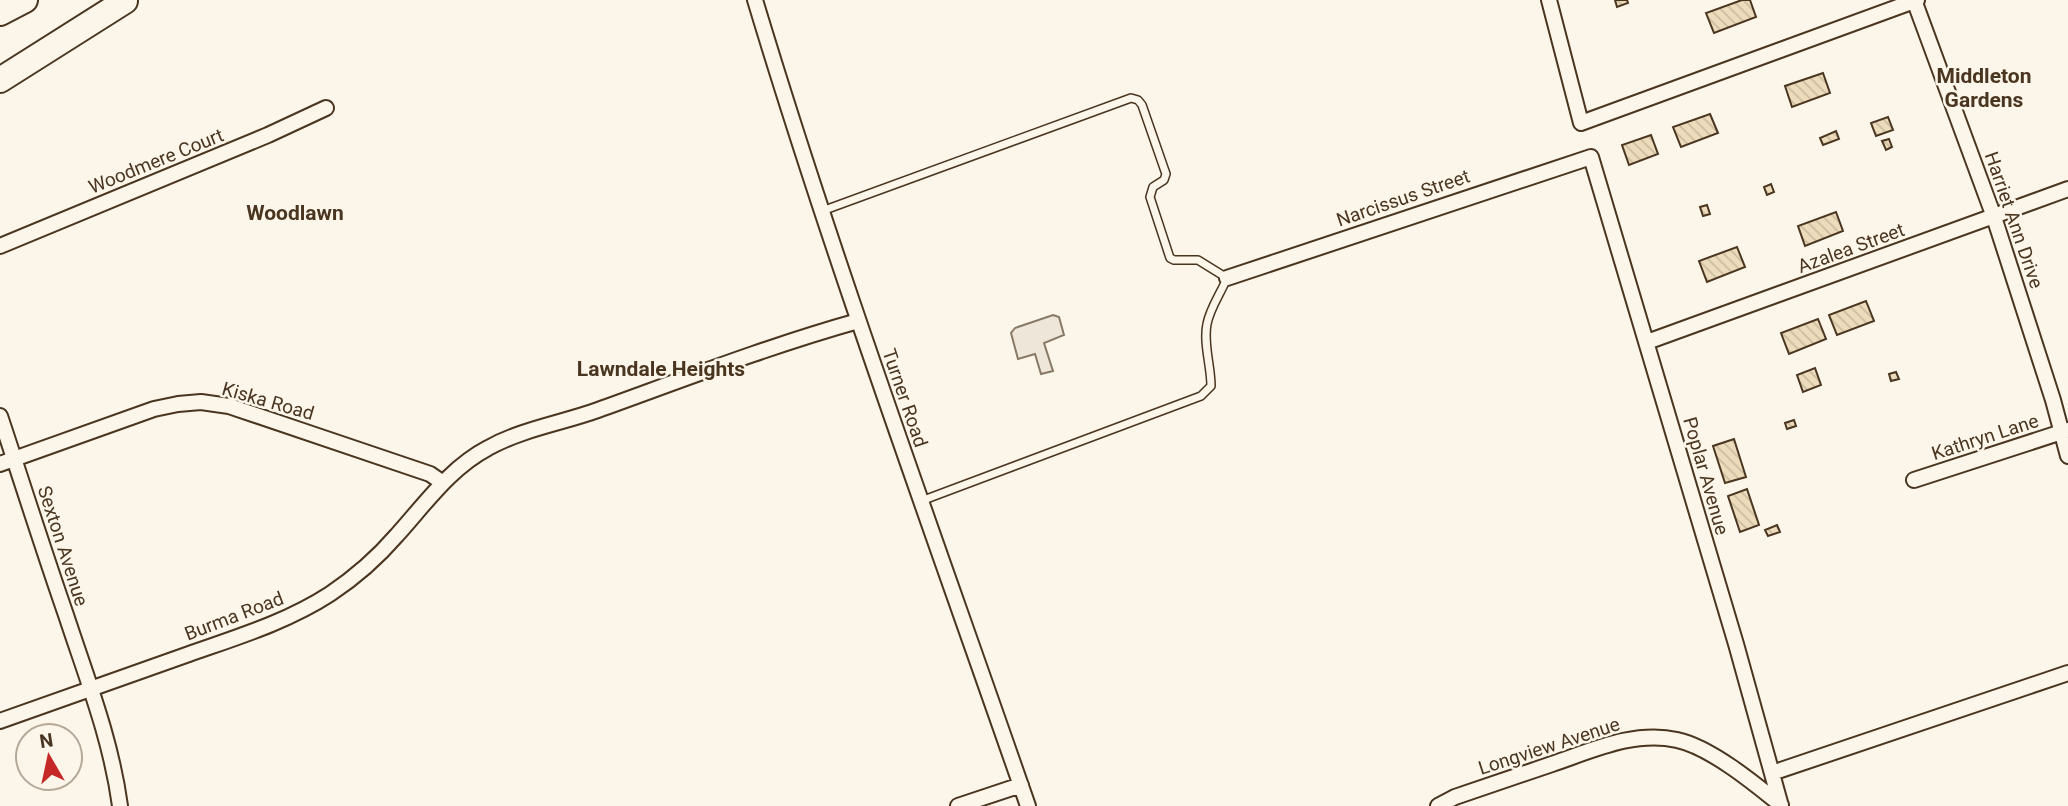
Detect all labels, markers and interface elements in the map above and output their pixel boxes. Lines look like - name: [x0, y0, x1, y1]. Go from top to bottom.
- district label: Middleton Gardens: [1937, 64, 2031, 112]
- street label: Woodmere Court: [85, 123, 227, 199]
- street label: Harriet Ann Drive: [1980, 149, 2048, 291]
- street label: Narcissus Street: [1333, 164, 1473, 232]
- district label: Woodlawn: [246, 201, 344, 225]
- street label: Azalea Street: [1794, 218, 1908, 278]
- street label: Turner Road: [877, 346, 933, 450]
- district label: Lawndale Heights: [577, 357, 745, 381]
- street label: Kiska Road: [219, 377, 317, 425]
- street label: Kathryn Lane: [1929, 409, 2041, 465]
- street label: Poplar Avenue: [1678, 414, 1734, 538]
- street label: Sexton Avenue: [33, 483, 93, 609]
- street label: Burma Road: [181, 587, 287, 645]
- street label: Longview Avenue: [1475, 712, 1623, 780]
- north arrow: [14, 722, 84, 792]
- text: N: [38, 728, 55, 753]

